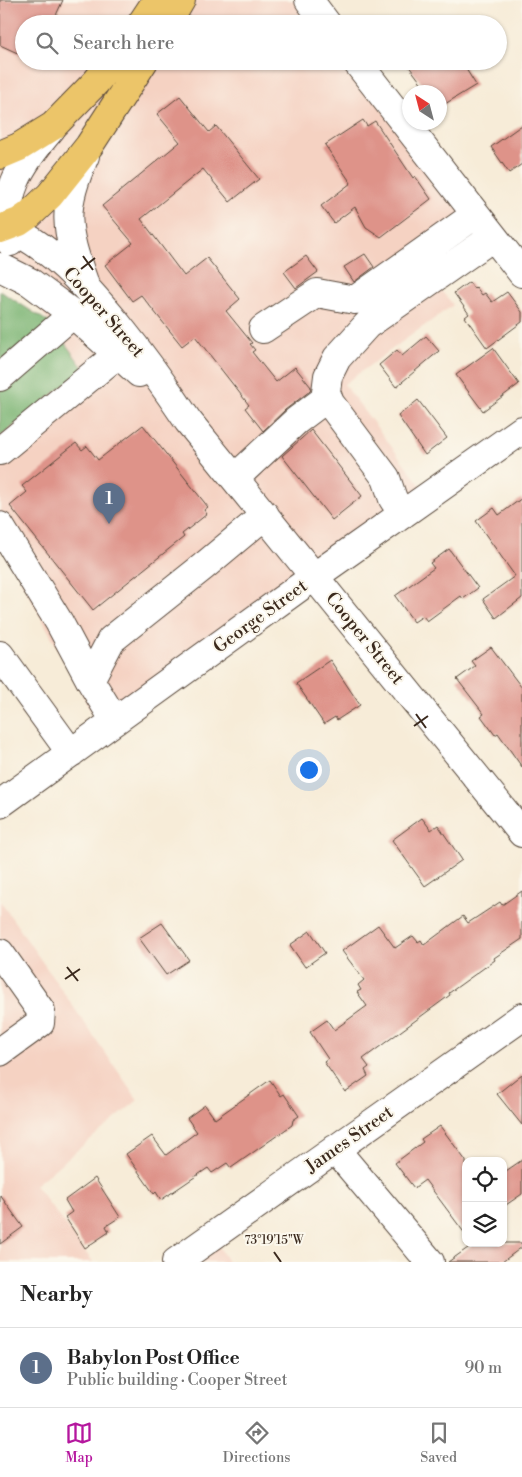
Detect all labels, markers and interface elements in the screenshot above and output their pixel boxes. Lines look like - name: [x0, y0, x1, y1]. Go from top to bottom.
- search box: [15, 15, 507, 70]
- icon: search: [33, 29, 61, 57]
- text: Search here: [73, 31, 174, 55]
- north arrow: [402, 85, 447, 130]
- street label: Cooper Street: [58, 262, 150, 363]
- pin: 1: [93, 483, 125, 524]
- street label: George Street: [209, 574, 312, 658]
- street label: Cooper Street: [320, 587, 409, 690]
- your location: [296, 757, 322, 783]
- street label: James Street: [300, 1100, 398, 1179]
- map controls: [462, 1157, 507, 1247]
- button: locate: [462, 1157, 507, 1202]
- button: layers: [462, 1202, 507, 1247]
- text: 73°19'15"W: [244, 1233, 305, 1248]
- text: Nearby: [20, 1282, 93, 1308]
- text: Babylon Post Office: [67, 1346, 240, 1370]
- text: 1: [32, 1358, 40, 1378]
- text: 90 m: [464, 1358, 502, 1378]
- text: Public building · Cooper Street: [67, 1370, 287, 1390]
- tab: Map: [65, 1419, 93, 1467]
- tab: Directions: [223, 1419, 290, 1467]
- tab: Saved: [420, 1419, 457, 1467]

